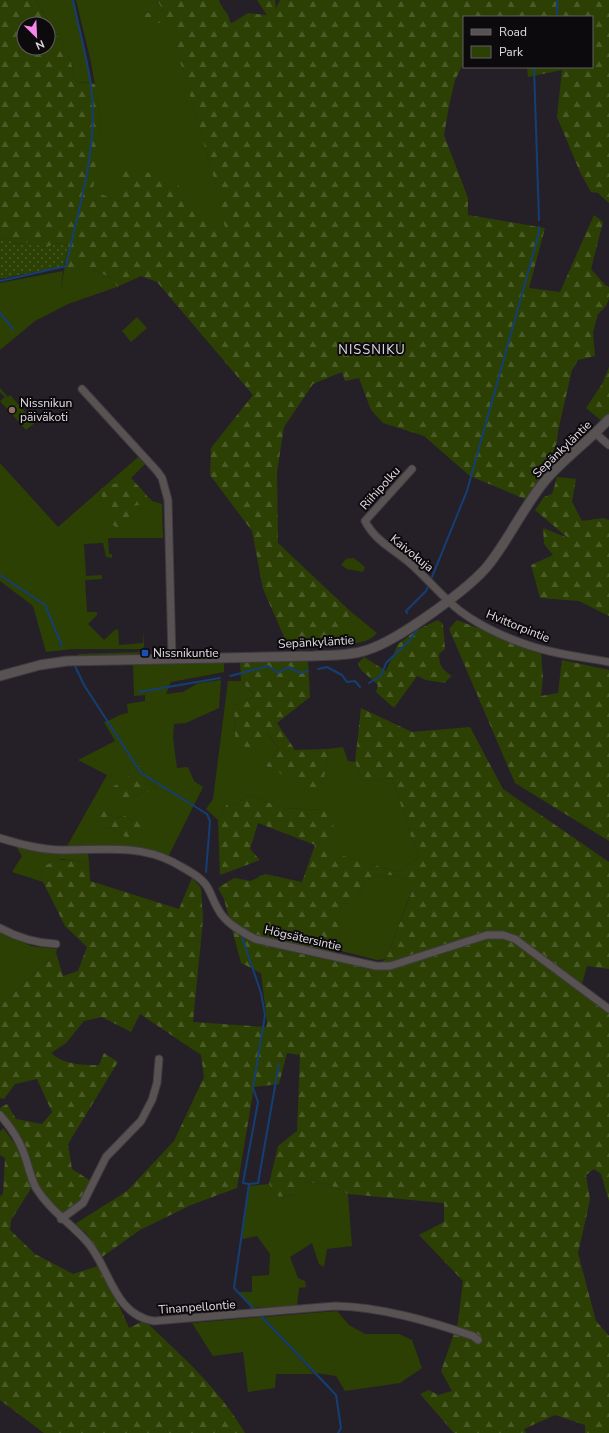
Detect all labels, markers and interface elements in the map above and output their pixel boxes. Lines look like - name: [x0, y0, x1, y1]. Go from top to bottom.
- north arrow: [16, 16, 56, 56]
- legend: [463, 16, 593, 68]
- text: Road: [499, 24, 527, 40]
- text: N: [33, 36, 47, 53]
- text: Park: [499, 44, 524, 60]
- district label: NISSNIKU: [338, 341, 406, 359]
- place label: Nissnikun päiväkoti: [20, 395, 72, 425]
- marker: Nissnikun päiväkoti: [7, 405, 17, 415]
- street label: Sepänkyläntie: [529, 417, 595, 481]
- street label: Riihipolku: [356, 463, 404, 513]
- street label: Kaivokuja: [387, 531, 437, 575]
- street label: Hvittorpintie: [484, 606, 552, 646]
- street label: Sepänkyläntie: [278, 632, 354, 652]
- place label: Nissnikuntie: [153, 645, 219, 661]
- marker: Nissnikuntie: [140, 648, 150, 658]
- street label: Högsätersintie: [263, 921, 343, 955]
- street label: Tinanpellontie: [158, 1296, 236, 1318]

